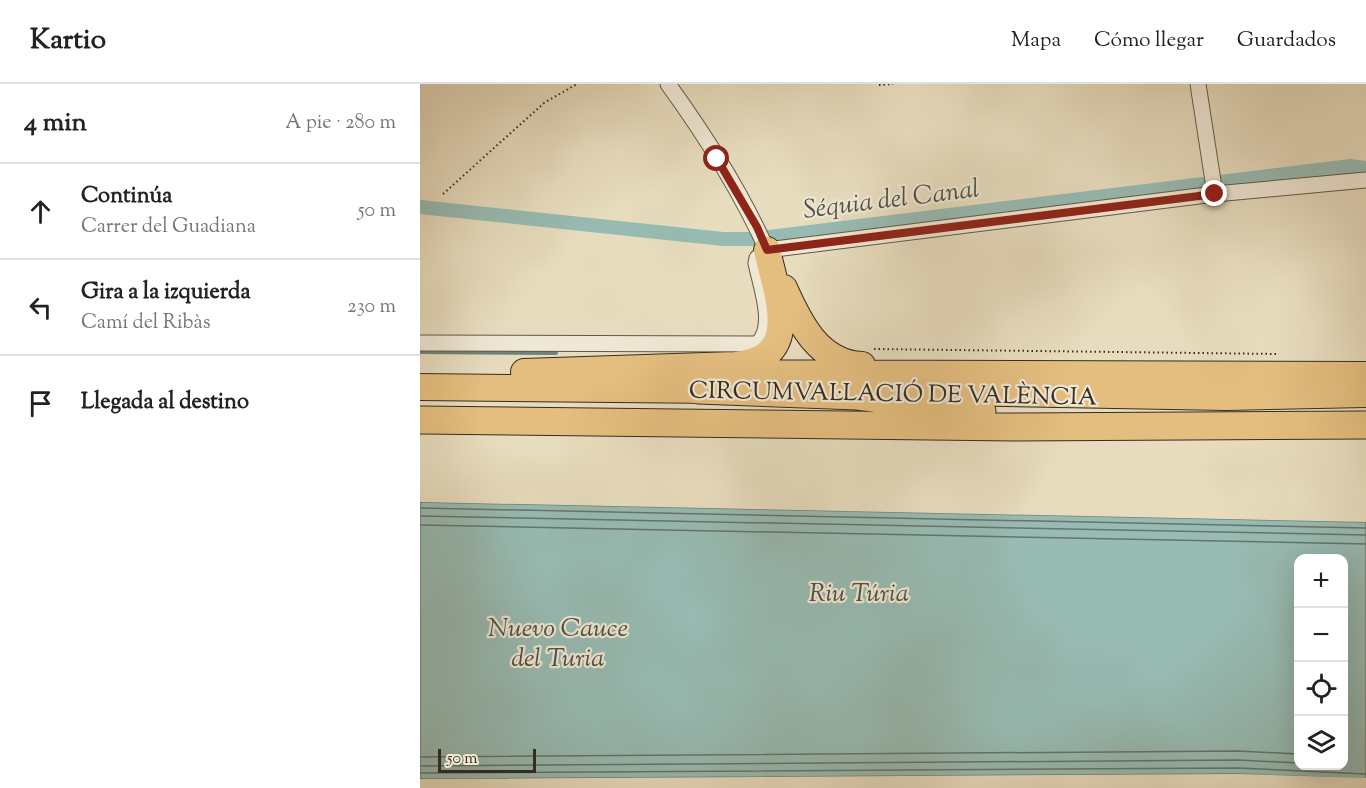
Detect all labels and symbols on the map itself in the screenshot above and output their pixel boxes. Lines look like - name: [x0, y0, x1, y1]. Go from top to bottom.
- route start: [703, 145, 729, 171]
- water label: Séquia del Canal: [801, 171, 982, 230]
- route end: [1201, 180, 1227, 206]
- street label: CIRCUMVAL·LACIÓ DE VALÈNCIA: [689, 374, 1098, 416]
- water label: Riu Túria: [809, 576, 909, 613]
- water label: Nuevo Cauce del Turia: [488, 611, 628, 678]
- scale bar: [438, 746, 536, 774]

